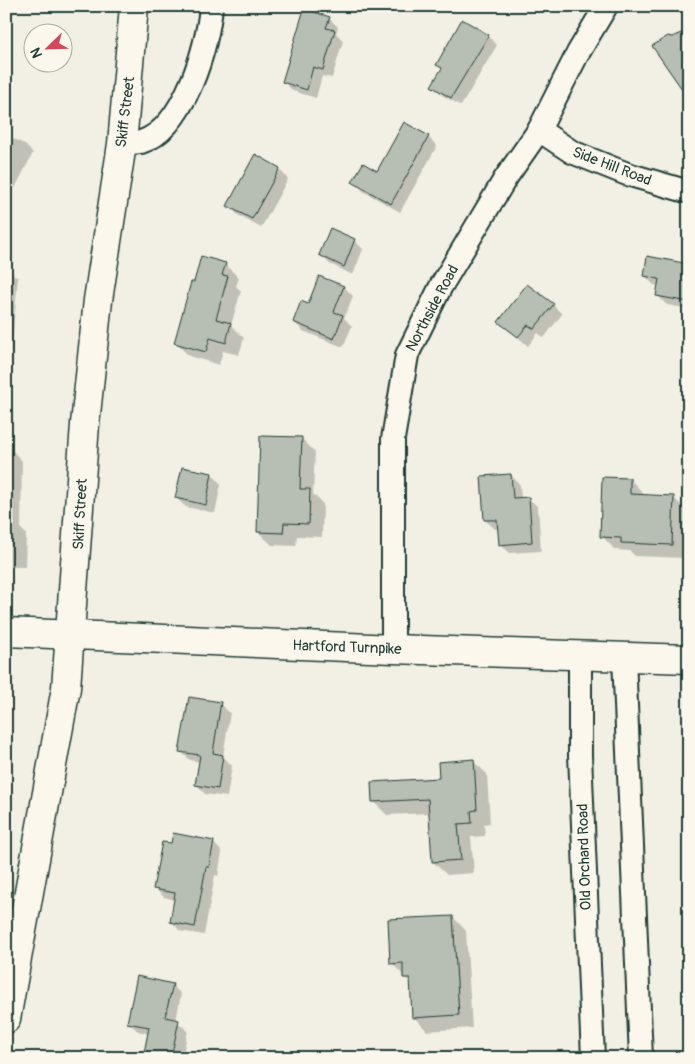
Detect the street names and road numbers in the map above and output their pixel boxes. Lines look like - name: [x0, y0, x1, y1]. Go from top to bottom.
- street label: Skiff Street: [112, 75, 139, 149]
- street label: Side Hill Road: [570, 143, 654, 190]
- street label: Northside Road: [402, 262, 463, 355]
- street label: Skiff Street: [69, 477, 92, 550]
- street label: Hartford Turnpike: [292, 636, 403, 659]
- street label: Old Orchard Road: [573, 803, 596, 911]

